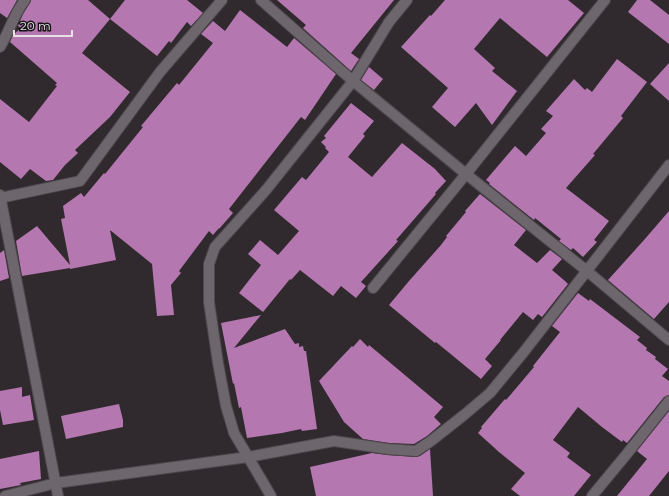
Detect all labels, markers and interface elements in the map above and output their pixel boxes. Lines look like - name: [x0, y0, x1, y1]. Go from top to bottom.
- scale bar: [14, 12, 72, 38]
- text: 20 m: [20, 18, 51, 33]

